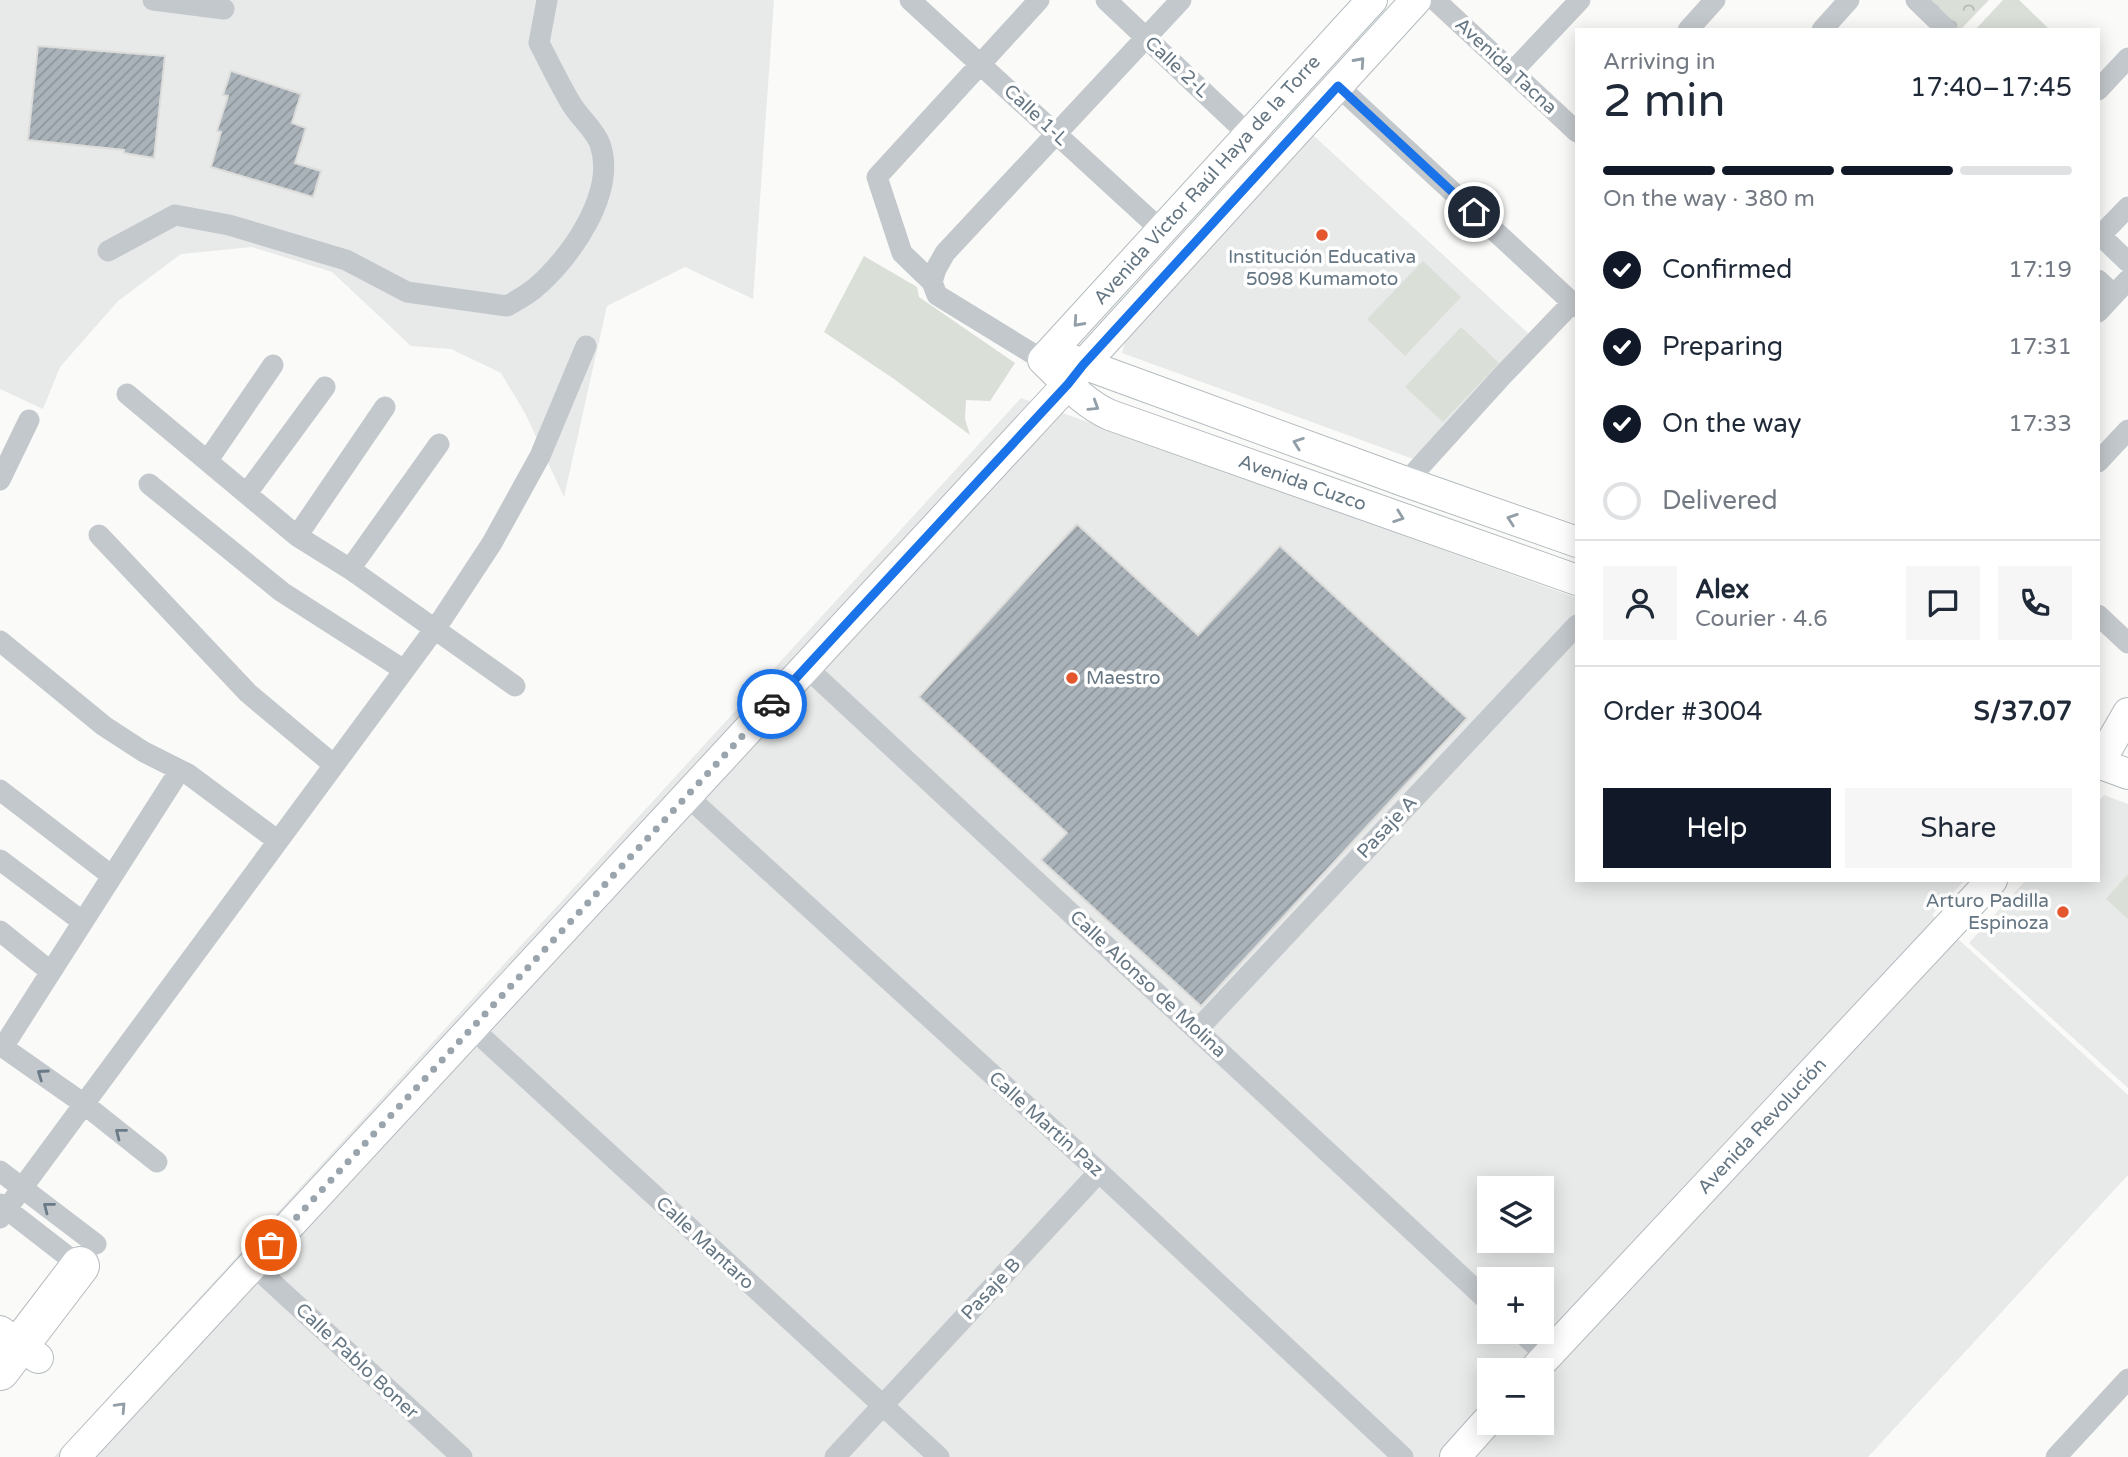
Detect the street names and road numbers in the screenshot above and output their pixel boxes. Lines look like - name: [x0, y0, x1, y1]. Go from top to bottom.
- street label: Avenida Tacna: [1451, 13, 1561, 119]
- street label: Calle 2-L: [1140, 32, 1214, 102]
- street label: Avenida Víctor Raúl Haya de la Torre: [1089, 51, 1325, 309]
- street label: Calle 1-L: [999, 80, 1073, 150]
- street label: Avenida Cuzco: [1236, 450, 1369, 516]
- street label: Pasaje A: [1353, 791, 1421, 863]
- street label: Calle Alonso de Molina: [1065, 906, 1231, 1062]
- street label: Avenida Revolución: [1693, 1053, 1831, 1199]
- street label: Calle Martin Paz: [984, 1067, 1108, 1181]
- street label: Calle Mantaro: [651, 1192, 759, 1294]
- street label: Pasaje B: [957, 1254, 1025, 1324]
- street label: Calle Pablo Boner: [291, 1299, 423, 1424]

